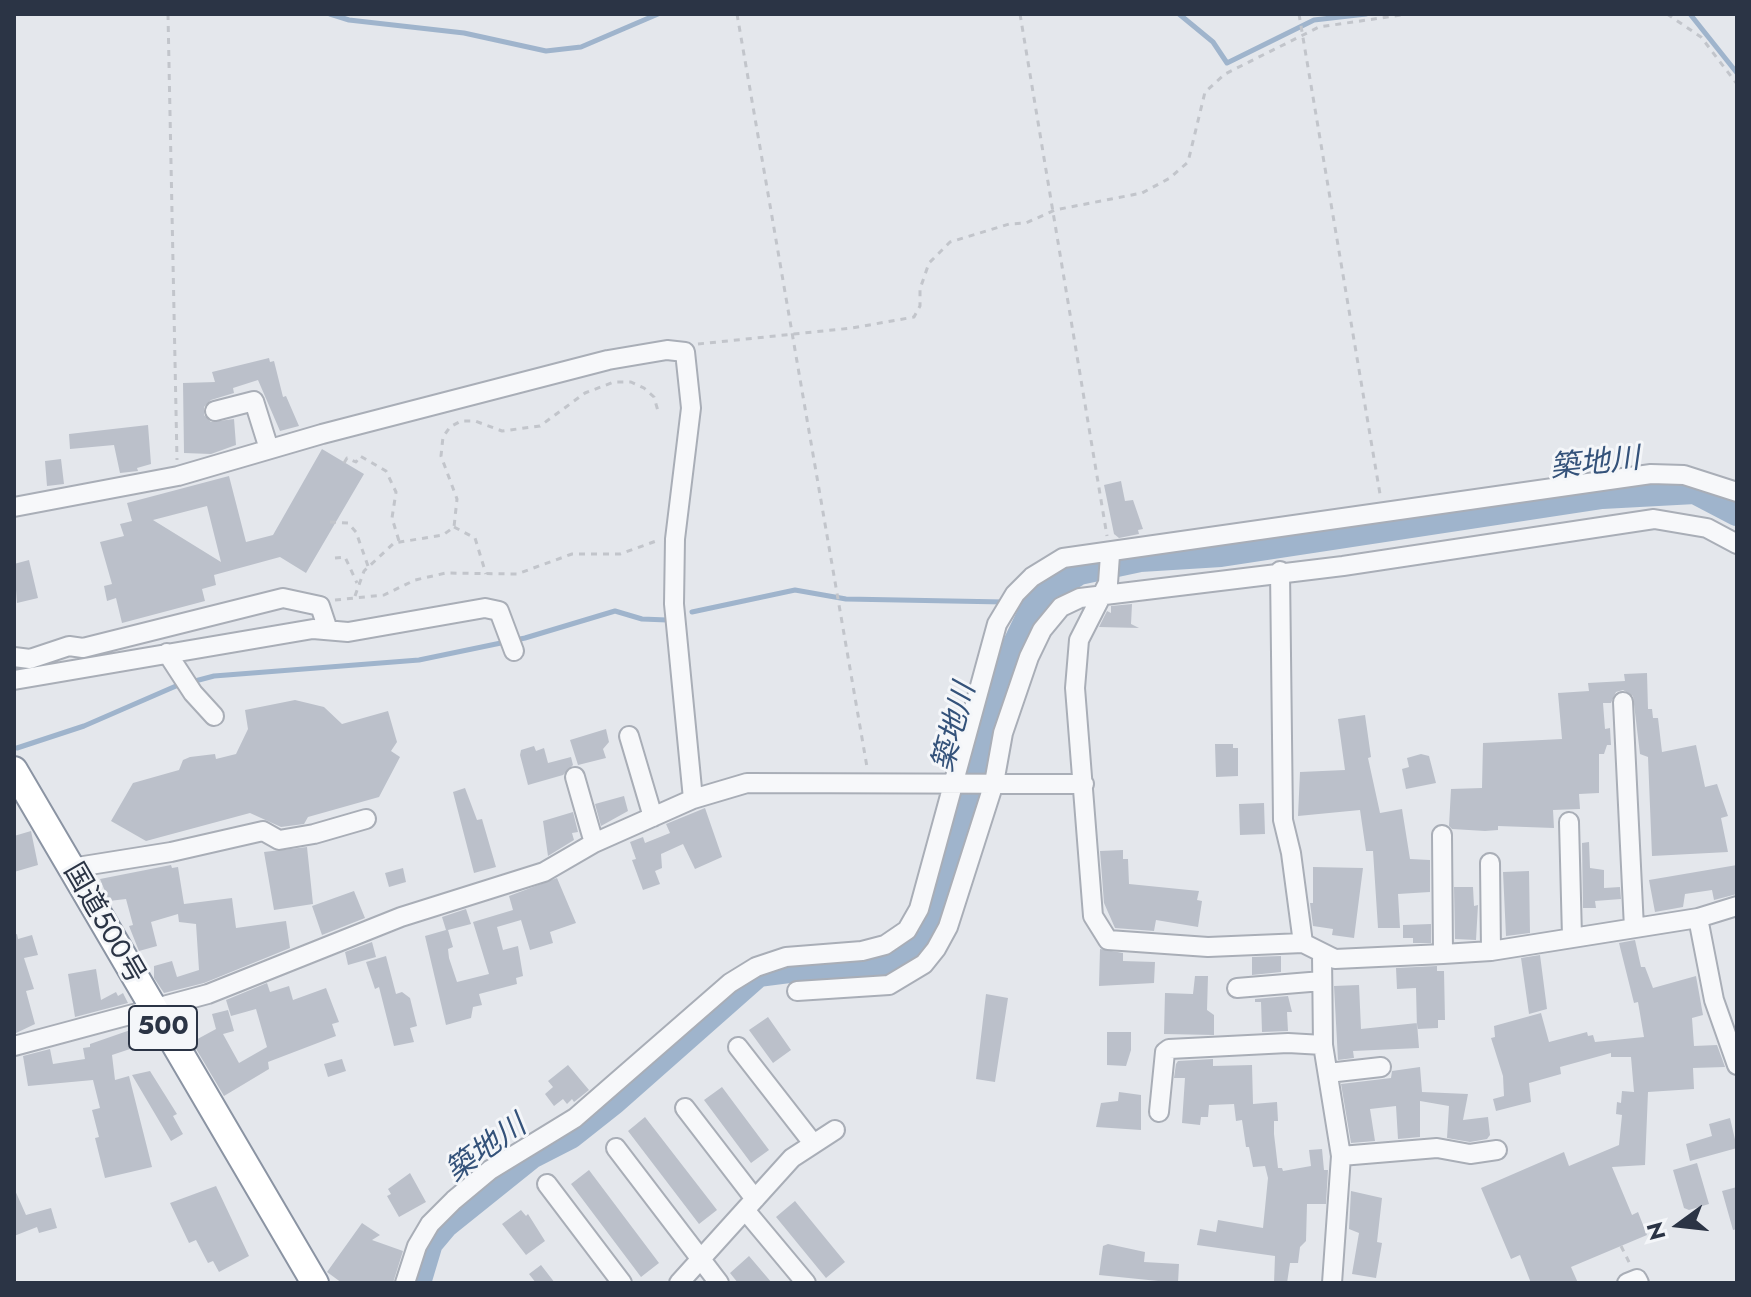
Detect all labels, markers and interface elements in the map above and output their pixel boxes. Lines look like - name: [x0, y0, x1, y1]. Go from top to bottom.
- water label: 築地川: [1548, 442, 1642, 488]
- water label: 築地川: [927, 680, 985, 776]
- street label: 国道500号: [55, 858, 151, 990]
- road number: 500: [129, 1006, 197, 1050]
- water label: 築地川: [440, 1109, 534, 1191]
- north arrow: [1639, 1185, 1719, 1265]
- text: N: [1638, 1219, 1674, 1244]

